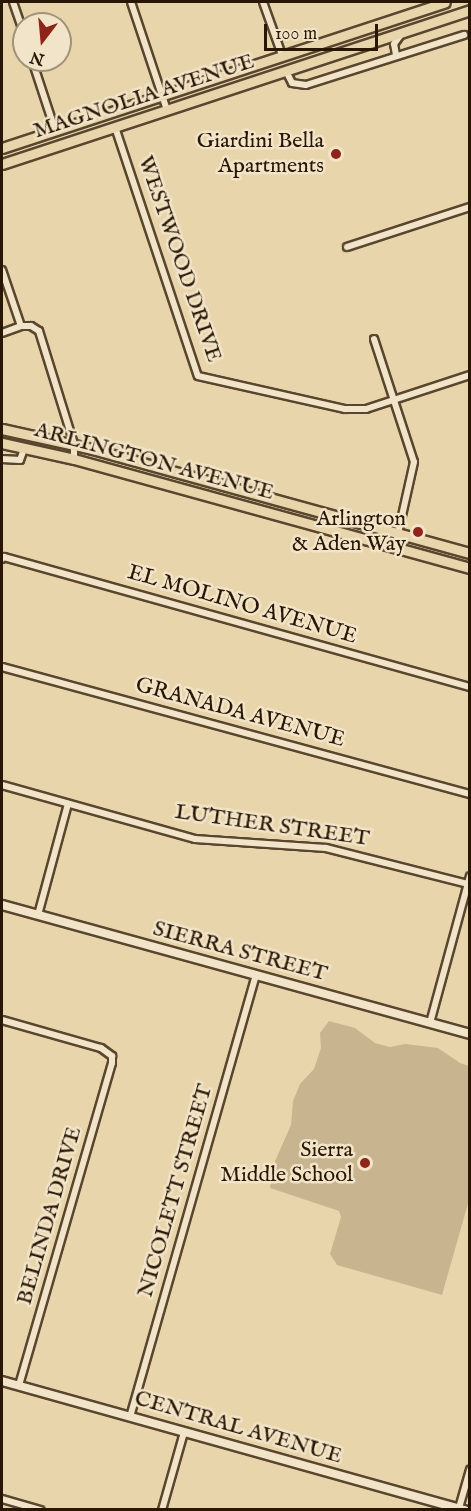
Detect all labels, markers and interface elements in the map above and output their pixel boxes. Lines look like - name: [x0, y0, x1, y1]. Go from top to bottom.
- north arrow: [12, 12, 72, 72]
- scale bar: [267, 12, 381, 50]
- text: 100 m: [275, 23, 317, 46]
- street label: MAGNOLIA AVENUE: [30, 49, 258, 145]
- place label: Giardini Bella Apartments: [197, 128, 324, 180]
- marker: Giardini Bella Apartments: [329, 147, 343, 161]
- street label: WESTWOOD DRIVE: [131, 152, 227, 366]
- street label: ARLINGTON AVENUE: [31, 417, 277, 507]
- place label: Arlington & Aden Way: [292, 506, 406, 558]
- marker: Arlington & Aden Way: [411, 525, 425, 539]
- street label: EL MOLINO AVENUE: [124, 560, 360, 650]
- street label: GRANADA AVENUE: [132, 672, 348, 754]
- street label: LUTHER STREET: [173, 799, 371, 853]
- street label: SIERRA STREET: [150, 916, 330, 988]
- street label: NICOLETT STREET: [133, 1081, 219, 1301]
- street label: BELINDA DRIVE: [12, 1124, 88, 1308]
- place label: Sierra Middle School: [220, 1137, 353, 1188]
- marker: Sierra Middle School: [358, 1156, 372, 1170]
- street label: CENTRAL AVENUE: [131, 1386, 345, 1470]

